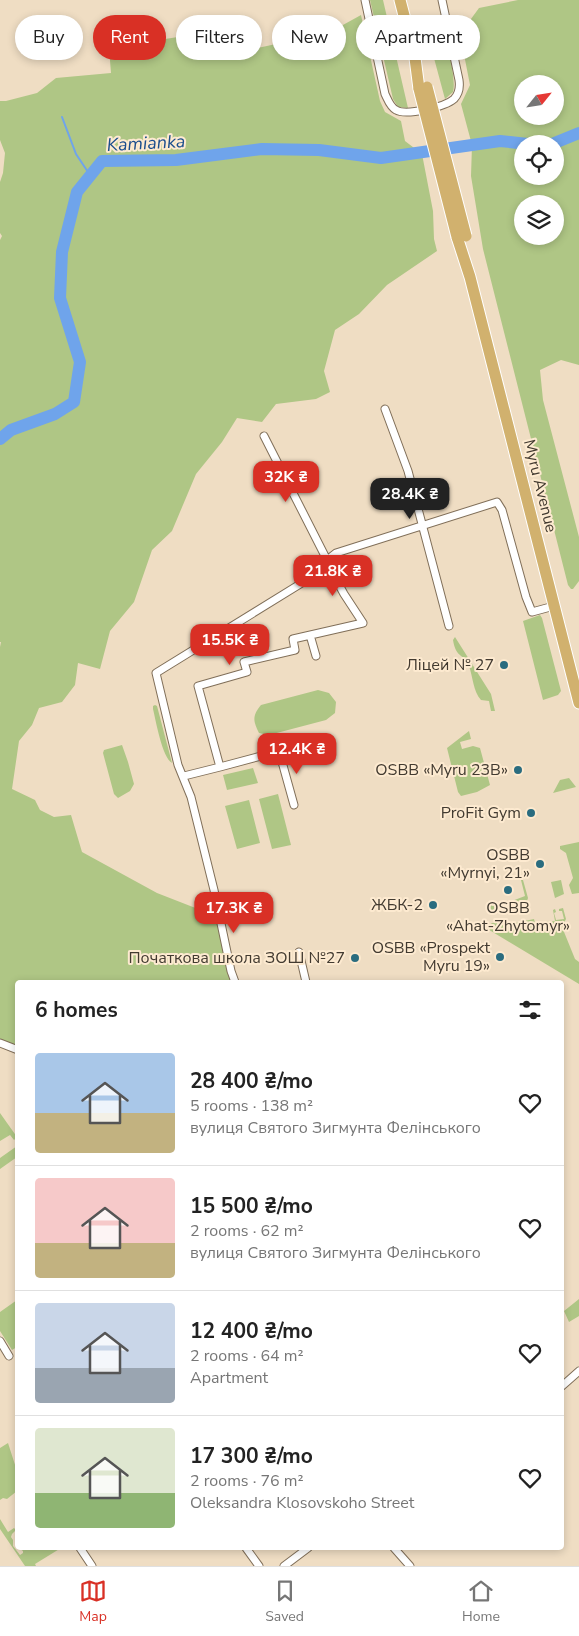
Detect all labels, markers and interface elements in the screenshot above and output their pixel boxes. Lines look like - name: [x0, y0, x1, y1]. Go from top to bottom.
- chip: Buy: [15, 15, 83, 60]
- chip: Rent: [93, 15, 166, 60]
- chip: Filters: [176, 15, 262, 60]
- chip: New: [272, 15, 346, 60]
- chip: Apartment: [356, 15, 480, 60]
- north arrow: [514, 75, 564, 125]
- map controls: [514, 75, 564, 245]
- water label: Kamianka: [106, 129, 186, 157]
- button: locate: [514, 135, 564, 185]
- button: layers: [514, 195, 564, 245]
- street label: Myru Avenue: [518, 437, 562, 535]
- pin: 32K ₴: [251, 460, 321, 503]
- text: 32K ₴: [264, 466, 308, 488]
- pin: 28.4K ₴: [364, 478, 456, 520]
- text: 28.4K ₴: [381, 483, 439, 505]
- pin: 21.8K ₴: [287, 554, 379, 597]
- text: 21.8K ₴: [304, 560, 362, 582]
- pin: 15.5K ₴: [184, 624, 276, 666]
- text: 15.5K ₴: [201, 629, 259, 651]
- place label: Ліцей № 27: [406, 654, 494, 676]
- marker: Ліцей № 27: [498, 659, 510, 671]
- pin: 12.4K ₴: [251, 732, 343, 775]
- text: 12.4K ₴: [268, 738, 326, 760]
- place label: OSBB «Myru 23B»: [375, 759, 508, 781]
- marker: OSBB «Myru 23B»: [512, 764, 524, 776]
- place label: ProFit Gym: [441, 802, 521, 824]
- marker: ProFit Gym: [525, 807, 537, 819]
- place label: OSBB «Myrnyi, 21»: [440, 844, 530, 884]
- marker: OSBB «Myrnyi, 21»: [534, 858, 546, 870]
- marker: OSBB «Ahat-Zhytomyr»: [502, 884, 514, 896]
- pin: 17.3K ₴: [188, 892, 280, 934]
- place label: ЖБК-2: [371, 894, 423, 916]
- text: 17.3K ₴: [205, 897, 263, 919]
- place label: OSBB «Ahat-Zhytomyr»: [446, 897, 570, 937]
- marker: ЖБК-2: [427, 899, 439, 911]
- place label: OSBB «Prospekt Myru 19»: [372, 937, 490, 977]
- place label: Початкова школа ЗОШ №27: [128, 947, 345, 969]
- marker: OSBB «Prospekt Myru 19»: [494, 951, 506, 963]
- marker: Початкова школа ЗОШ №27: [349, 952, 361, 964]
- text: 6 homes: [35, 996, 118, 1024]
- icon: filters: [516, 996, 544, 1024]
- text: 28 400 ₴/mo: [190, 1067, 313, 1095]
- icon: home: [75, 1073, 135, 1133]
- icon: heart: [516, 1089, 544, 1117]
- text: 5 rooms · 138 m²: [190, 1095, 313, 1117]
- text: вулиця Святого Зигмунта Фелінського: [190, 1117, 481, 1139]
- text: 15 500 ₴/mo: [190, 1192, 313, 1220]
- icon: home: [75, 1198, 135, 1258]
- icon: heart: [516, 1214, 544, 1242]
- text: 2 rooms · 62 m²: [190, 1220, 303, 1242]
- text: вулиця Святого Зигмунта Фелінського: [190, 1242, 481, 1264]
- text: 12 400 ₴/mo: [190, 1317, 313, 1345]
- icon: home: [75, 1323, 135, 1383]
- icon: heart: [516, 1339, 544, 1367]
- text: 2 rooms · 64 m²: [190, 1345, 303, 1367]
- text: Apartment: [190, 1367, 268, 1389]
- text: 17 300 ₴/mo: [190, 1442, 313, 1470]
- icon: home: [75, 1448, 135, 1508]
- icon: heart: [516, 1464, 544, 1492]
- text: 2 rooms · 76 m²: [190, 1470, 303, 1492]
- text: Oleksandra Klosovskoho Street: [190, 1492, 414, 1514]
- tab: Map: [79, 1577, 107, 1626]
- tab: Saved: [265, 1577, 304, 1626]
- tab: Home: [462, 1577, 500, 1626]

